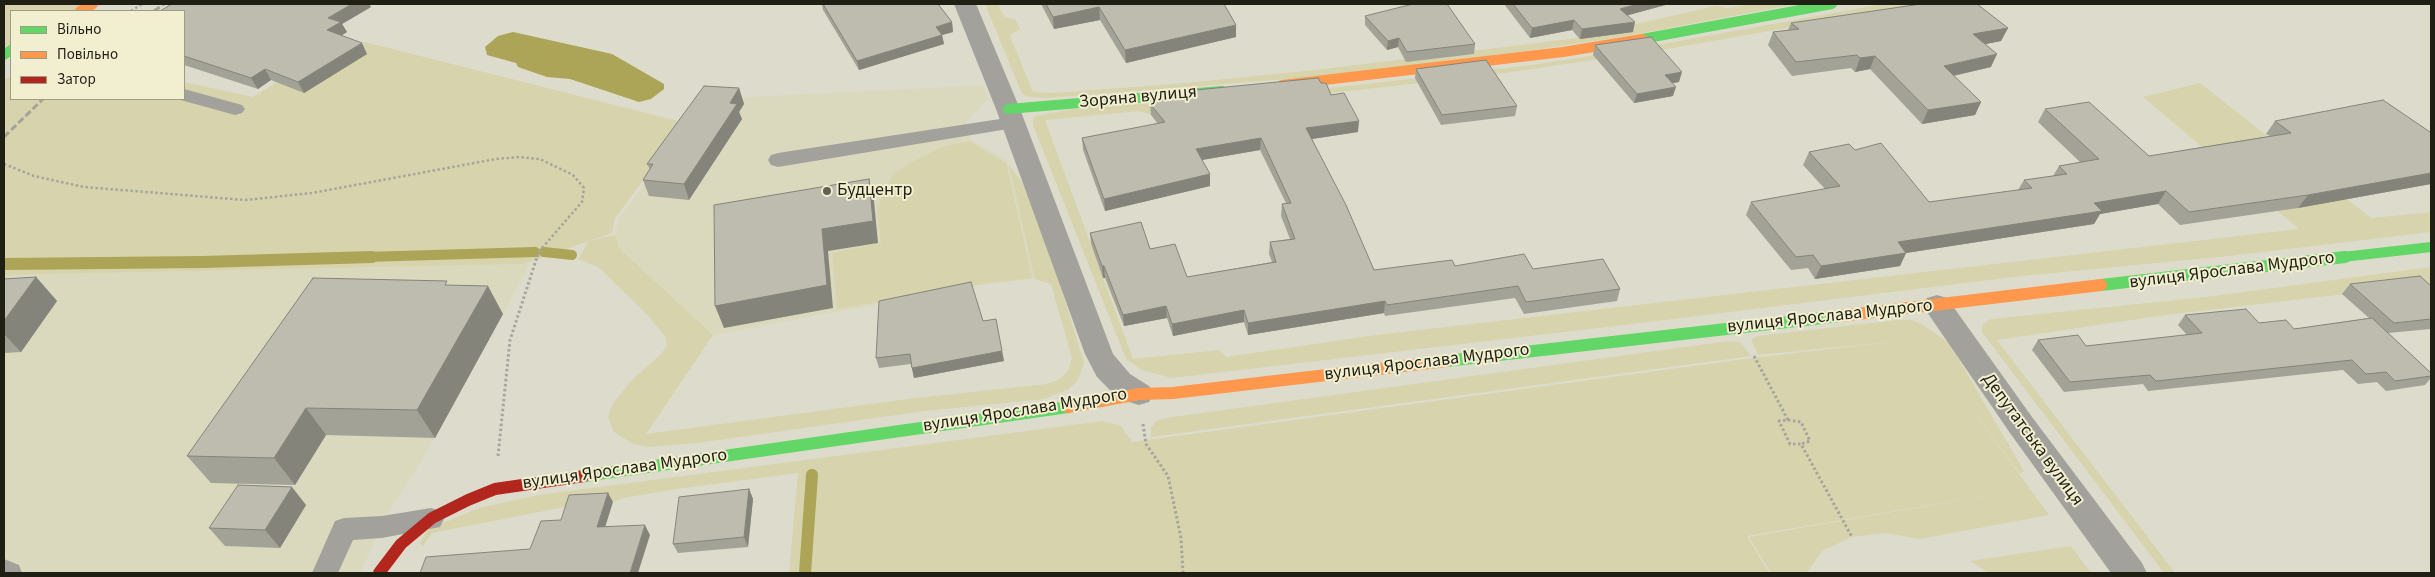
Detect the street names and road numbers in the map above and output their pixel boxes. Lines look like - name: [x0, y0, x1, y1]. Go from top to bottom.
- street label: Зоряна вулиця: [1078, 82, 1198, 114]
- street label: вулиця Ярослава Мудрого: [2128, 248, 2336, 294]
- street label: вулиця Ярослава Мудрого: [1726, 295, 1934, 339]
- street label: вулиця Ярослава Мудрого: [1323, 340, 1531, 386]
- street label: Депутатська вулиця: [1977, 370, 2087, 510]
- street label: вулиця Ярослава Мудрого: [921, 384, 1129, 438]
- street label: вулиця Ярослава Мудрого: [521, 445, 729, 495]

